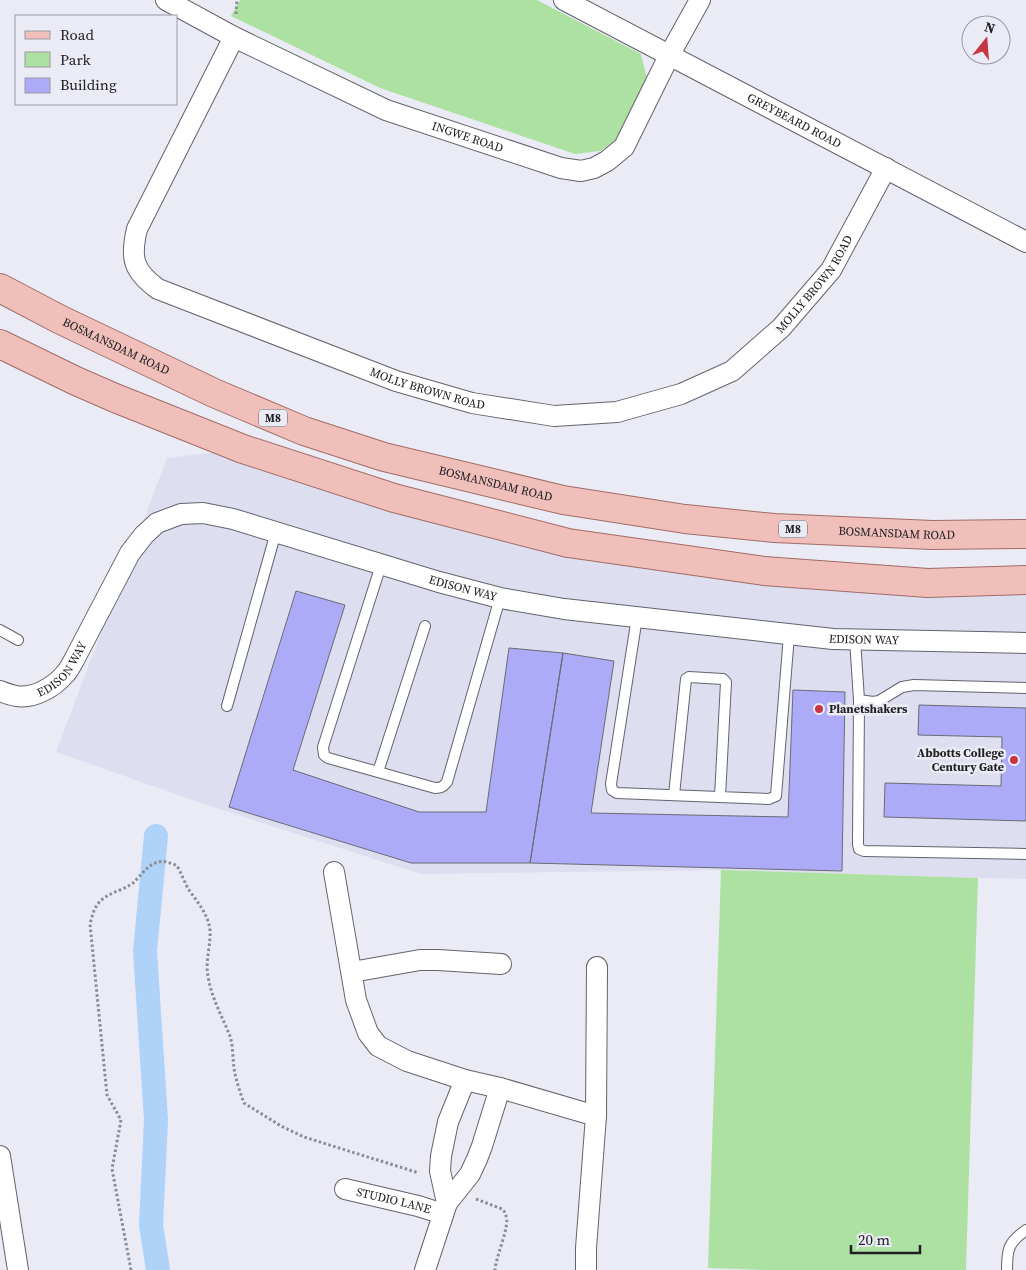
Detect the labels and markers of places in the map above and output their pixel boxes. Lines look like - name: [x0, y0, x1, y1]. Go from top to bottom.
- place label: Planetshakers: [829, 701, 908, 717]
- marker: Planetshakers: [813, 703, 825, 715]
- place label: Abbotts College Century Gate: [917, 745, 1004, 775]
- marker: Abbotts College Century Gate: [1008, 754, 1020, 766]

